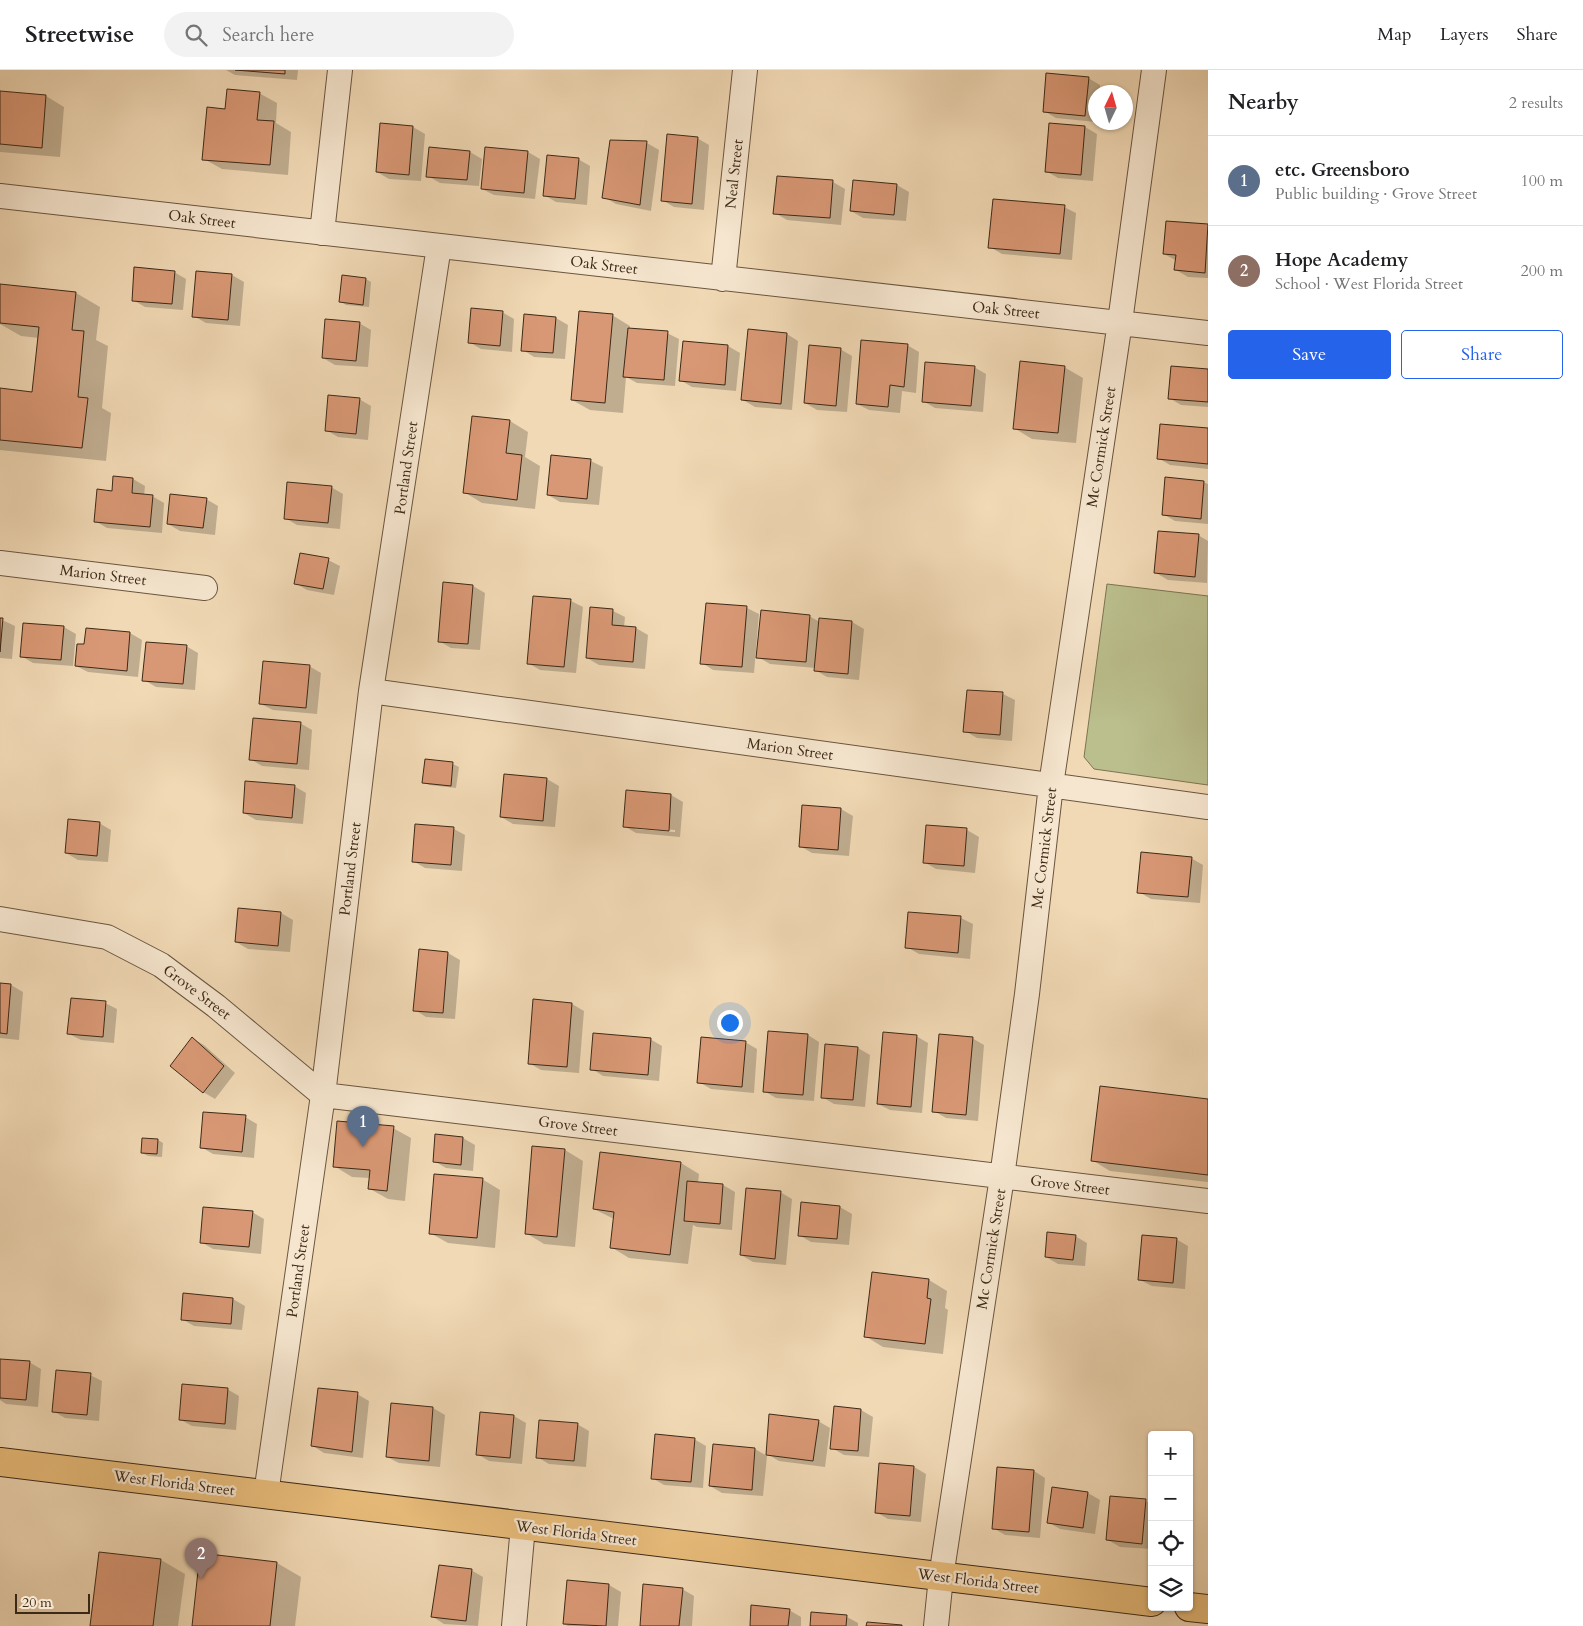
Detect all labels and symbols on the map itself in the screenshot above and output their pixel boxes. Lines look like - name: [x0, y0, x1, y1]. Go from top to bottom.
- north arrow: [1088, 85, 1133, 130]
- street label: Neal Street: [720, 138, 748, 210]
- street label: Oak Street: [167, 205, 237, 233]
- street label: Oak Street: [569, 251, 639, 279]
- street label: Oak Street: [971, 297, 1041, 324]
- street label: Mc Cormick Street: [1082, 385, 1120, 509]
- street label: Portland Street: [390, 420, 422, 516]
- street label: Marion Street: [59, 560, 148, 590]
- street label: Marion Street: [746, 733, 835, 765]
- street label: Mc Cormick Street: [1027, 786, 1061, 910]
- street label: Portland Street: [334, 821, 366, 917]
- street label: Grove Street: [159, 960, 235, 1024]
- your location: [717, 1010, 743, 1036]
- pin: 1: [347, 1106, 379, 1147]
- street label: Grove Street: [537, 1111, 619, 1141]
- street label: Grove Street: [1029, 1170, 1111, 1200]
- street label: Mc Cormick Street: [972, 1187, 1010, 1311]
- street label: Portland Street: [282, 1223, 314, 1319]
- street label: West Florida Street: [111, 1466, 236, 1500]
- street label: West Florida Street: [513, 1516, 638, 1550]
- pin: 2: [185, 1538, 217, 1579]
- street label: West Florida Street: [915, 1564, 1040, 1598]
- scale bar: [15, 1591, 90, 1614]

